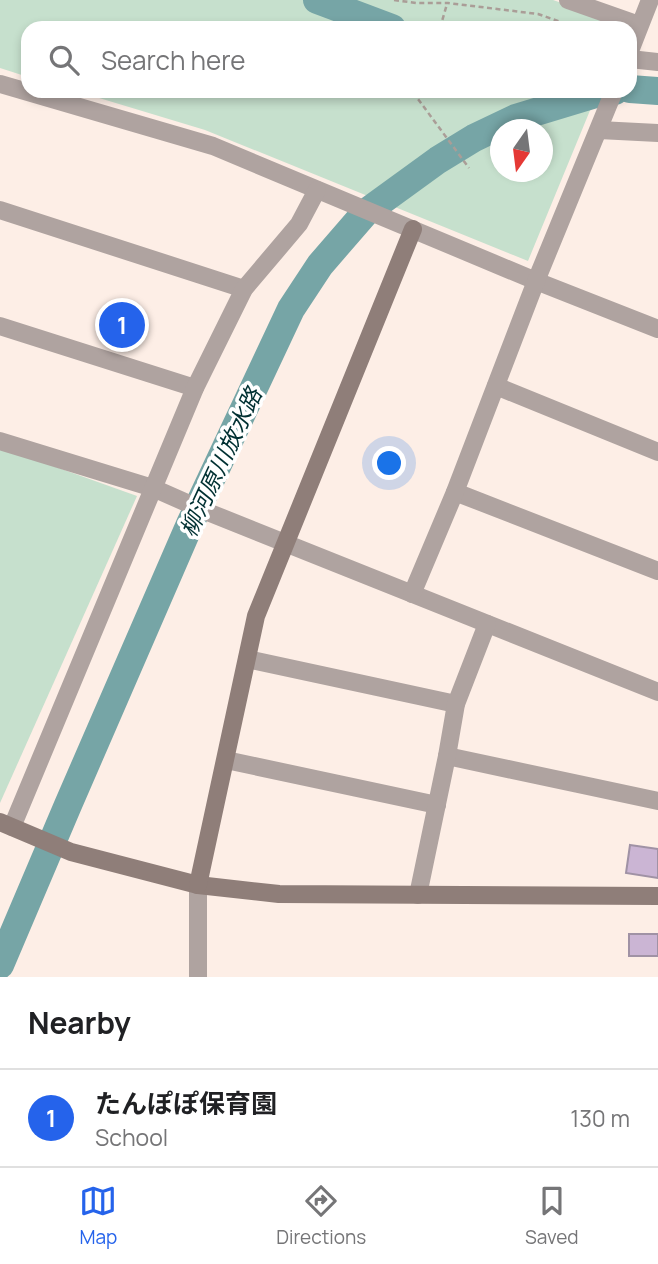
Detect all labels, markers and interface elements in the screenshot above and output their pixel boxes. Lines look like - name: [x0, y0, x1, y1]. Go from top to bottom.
- search box: [21, 21, 637, 98]
- icon: search: [45, 41, 83, 79]
- text: Search here: [101, 42, 246, 78]
- north arrow: [490, 119, 553, 182]
- pin: 1: [99, 299, 145, 351]
- water label: 柳河原川放水路: [171, 380, 269, 542]
- your location: [372, 446, 406, 480]
- text: Nearby: [28, 1002, 131, 1043]
- text: たんぽぽ保育園: [95, 1085, 277, 1121]
- text: 1: [46, 1102, 56, 1134]
- text: 130 m: [570, 1102, 630, 1134]
- text: School: [95, 1121, 168, 1153]
- tab: Map: [79, 1182, 117, 1250]
- tab: Directions: [276, 1182, 366, 1250]
- tab: Saved: [525, 1182, 579, 1250]

